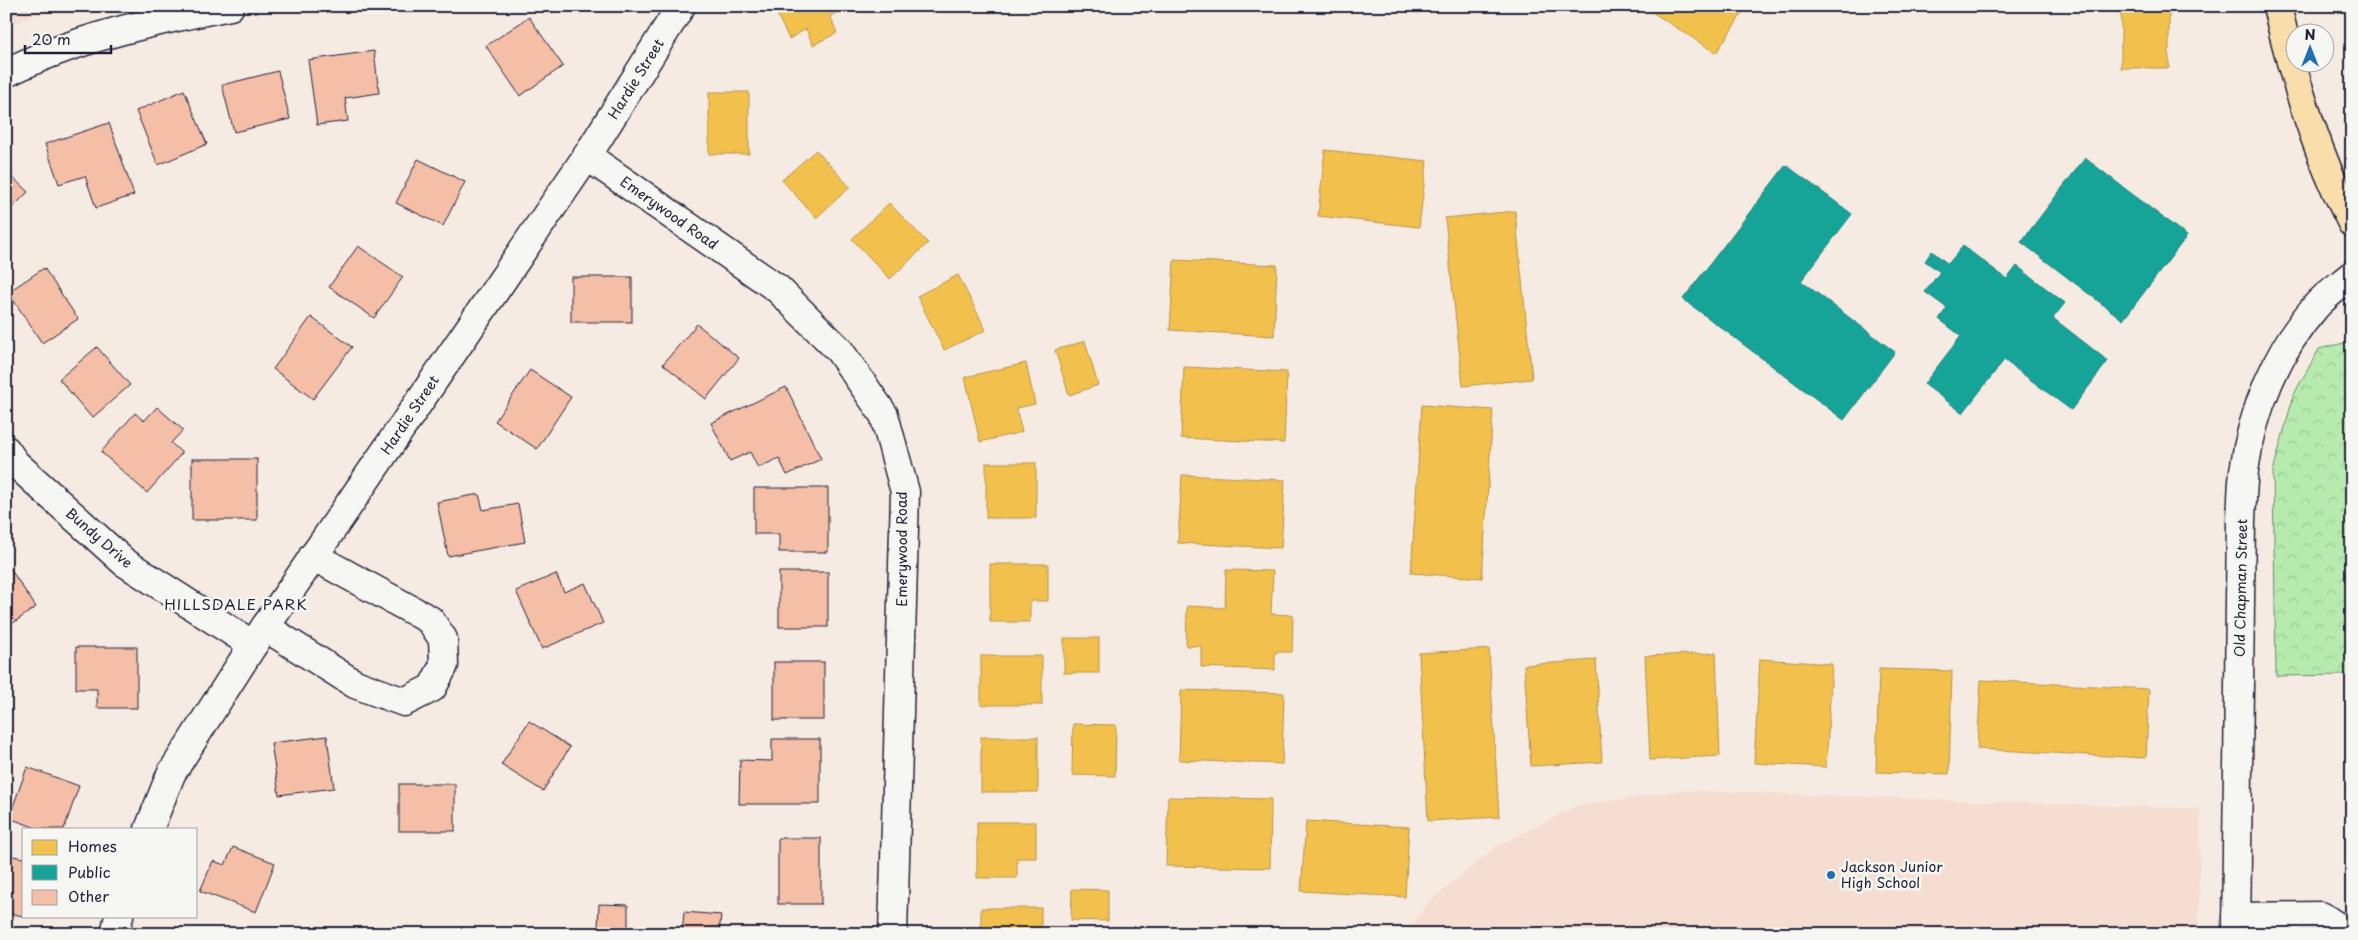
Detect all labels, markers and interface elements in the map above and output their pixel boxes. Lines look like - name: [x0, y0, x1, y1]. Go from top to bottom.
- scale bar: [25, 22, 111, 54]
- north arrow: [2286, 22, 2336, 72]
- text: N: [2304, 24, 2316, 45]
- text: 20 m: [32, 27, 71, 50]
- street label: Hardie Street: [602, 34, 669, 123]
- street label: Emerywood Road: [616, 171, 723, 254]
- street label: Hardie Street: [375, 371, 444, 459]
- street label: Emerywood Road: [891, 491, 912, 607]
- street label: Bundy Drive: [61, 503, 137, 573]
- street label: Old Chapman Street: [2229, 519, 2252, 657]
- district label: HILLSDALE PARK: [164, 592, 308, 615]
- legend: [22, 828, 198, 918]
- text: Homes: [68, 834, 117, 857]
- place label: Jackson Junior High School: [1841, 856, 1943, 893]
- text: Public: [68, 860, 111, 883]
- marker: Jackson Junior High School: [1825, 869, 1837, 881]
- text: Other: [68, 884, 109, 907]

